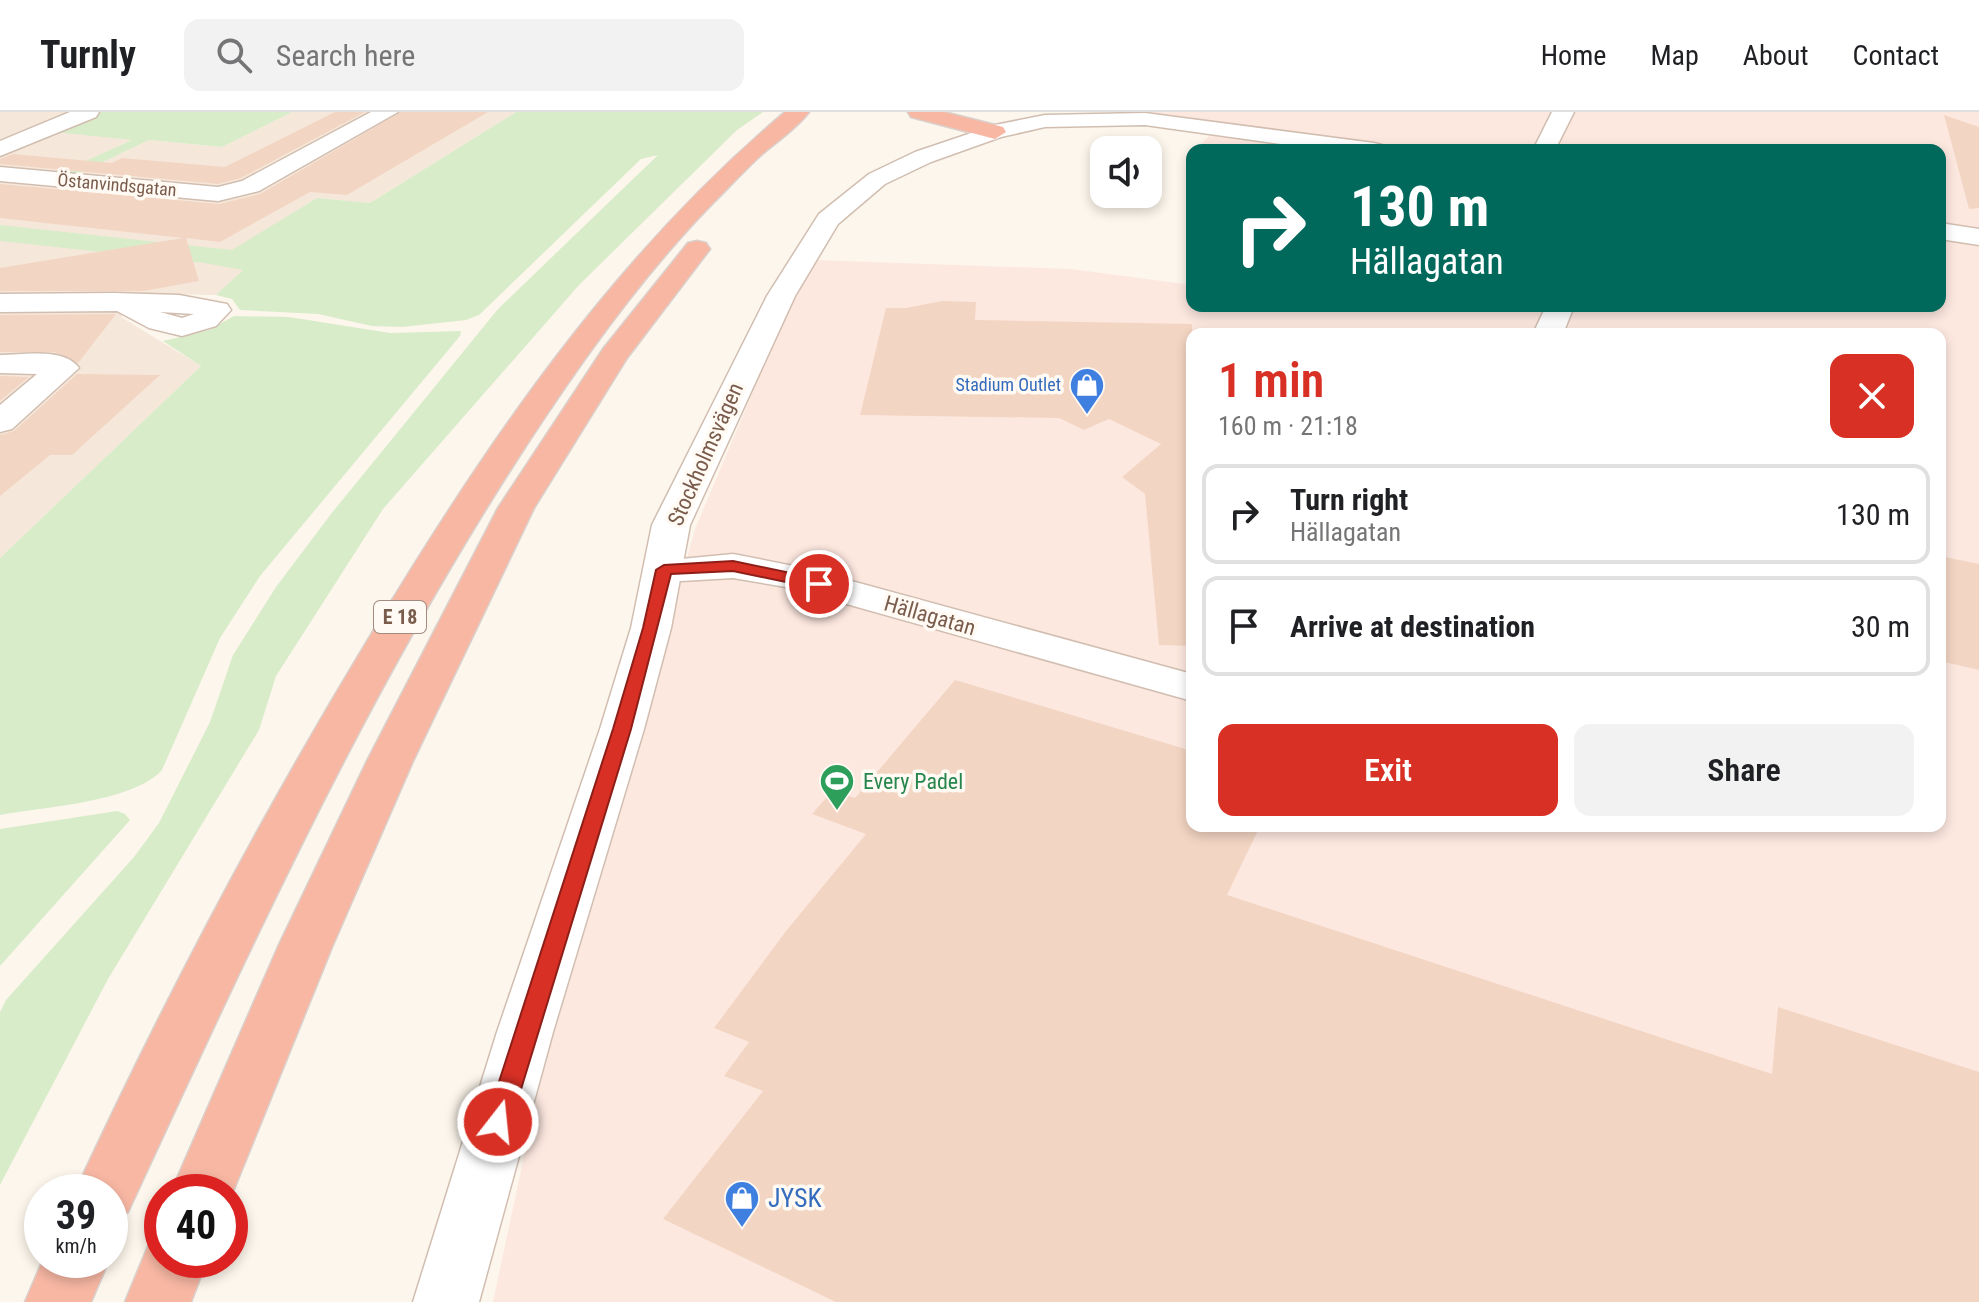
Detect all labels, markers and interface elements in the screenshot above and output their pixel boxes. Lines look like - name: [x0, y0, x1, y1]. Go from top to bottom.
- search box: [184, 19, 744, 91]
- text: Turnly: [40, 33, 136, 77]
- icon: search: [212, 33, 256, 77]
- text: Search here: [276, 38, 415, 73]
- text: Home: [1541, 39, 1606, 72]
- text: Map: [1650, 39, 1699, 72]
- text: About: [1743, 39, 1809, 72]
- text: Contact: [1853, 39, 1939, 72]
- map controls: [1090, 136, 1162, 208]
- button: sound: [1090, 136, 1162, 208]
- street label: Östanvindsgatan: [57, 169, 178, 200]
- text: 130 m: [1350, 174, 1489, 240]
- icon: right: [1218, 176, 1322, 280]
- text: Hällagatan: [1350, 241, 1504, 283]
- text: 1 min: [1218, 352, 1324, 409]
- button: close: [1830, 354, 1914, 438]
- shop icon: Stadium Outlet: [1068, 366, 1106, 416]
- place label: Stadium Outlet: [956, 374, 1061, 395]
- street label: Stockholmsvägen: [663, 379, 748, 530]
- text: 160 m · 21:18: [1218, 411, 1358, 441]
- text: Turn right: [1290, 482, 1408, 517]
- icon: right: [1222, 492, 1266, 536]
- text: 130 m: [1836, 497, 1910, 532]
- text: Hällagatan: [1290, 517, 1401, 547]
- pin: [785, 550, 853, 618]
- icon: arrive: [797, 562, 841, 606]
- street label: Hällagatan: [881, 591, 978, 640]
- road number: E 18: [374, 601, 426, 633]
- icon: arrive: [1222, 604, 1266, 648]
- text: Arrive at destination: [1290, 609, 1535, 644]
- text: 30 m: [1851, 609, 1910, 644]
- button: Exit: [1218, 724, 1558, 816]
- button: Share: [1574, 724, 1914, 816]
- sports icon: Every Padel: [818, 762, 856, 812]
- place label: Every Padel: [863, 769, 963, 794]
- position arrow: [456, 1080, 540, 1164]
- speed limit sign: 40: [144, 1174, 248, 1278]
- shop icon: JYSK: [723, 1179, 761, 1229]
- place label: JYSK: [768, 1183, 822, 1213]
- text: 39: [56, 1192, 96, 1239]
- text: km/h: [55, 1234, 97, 1258]

